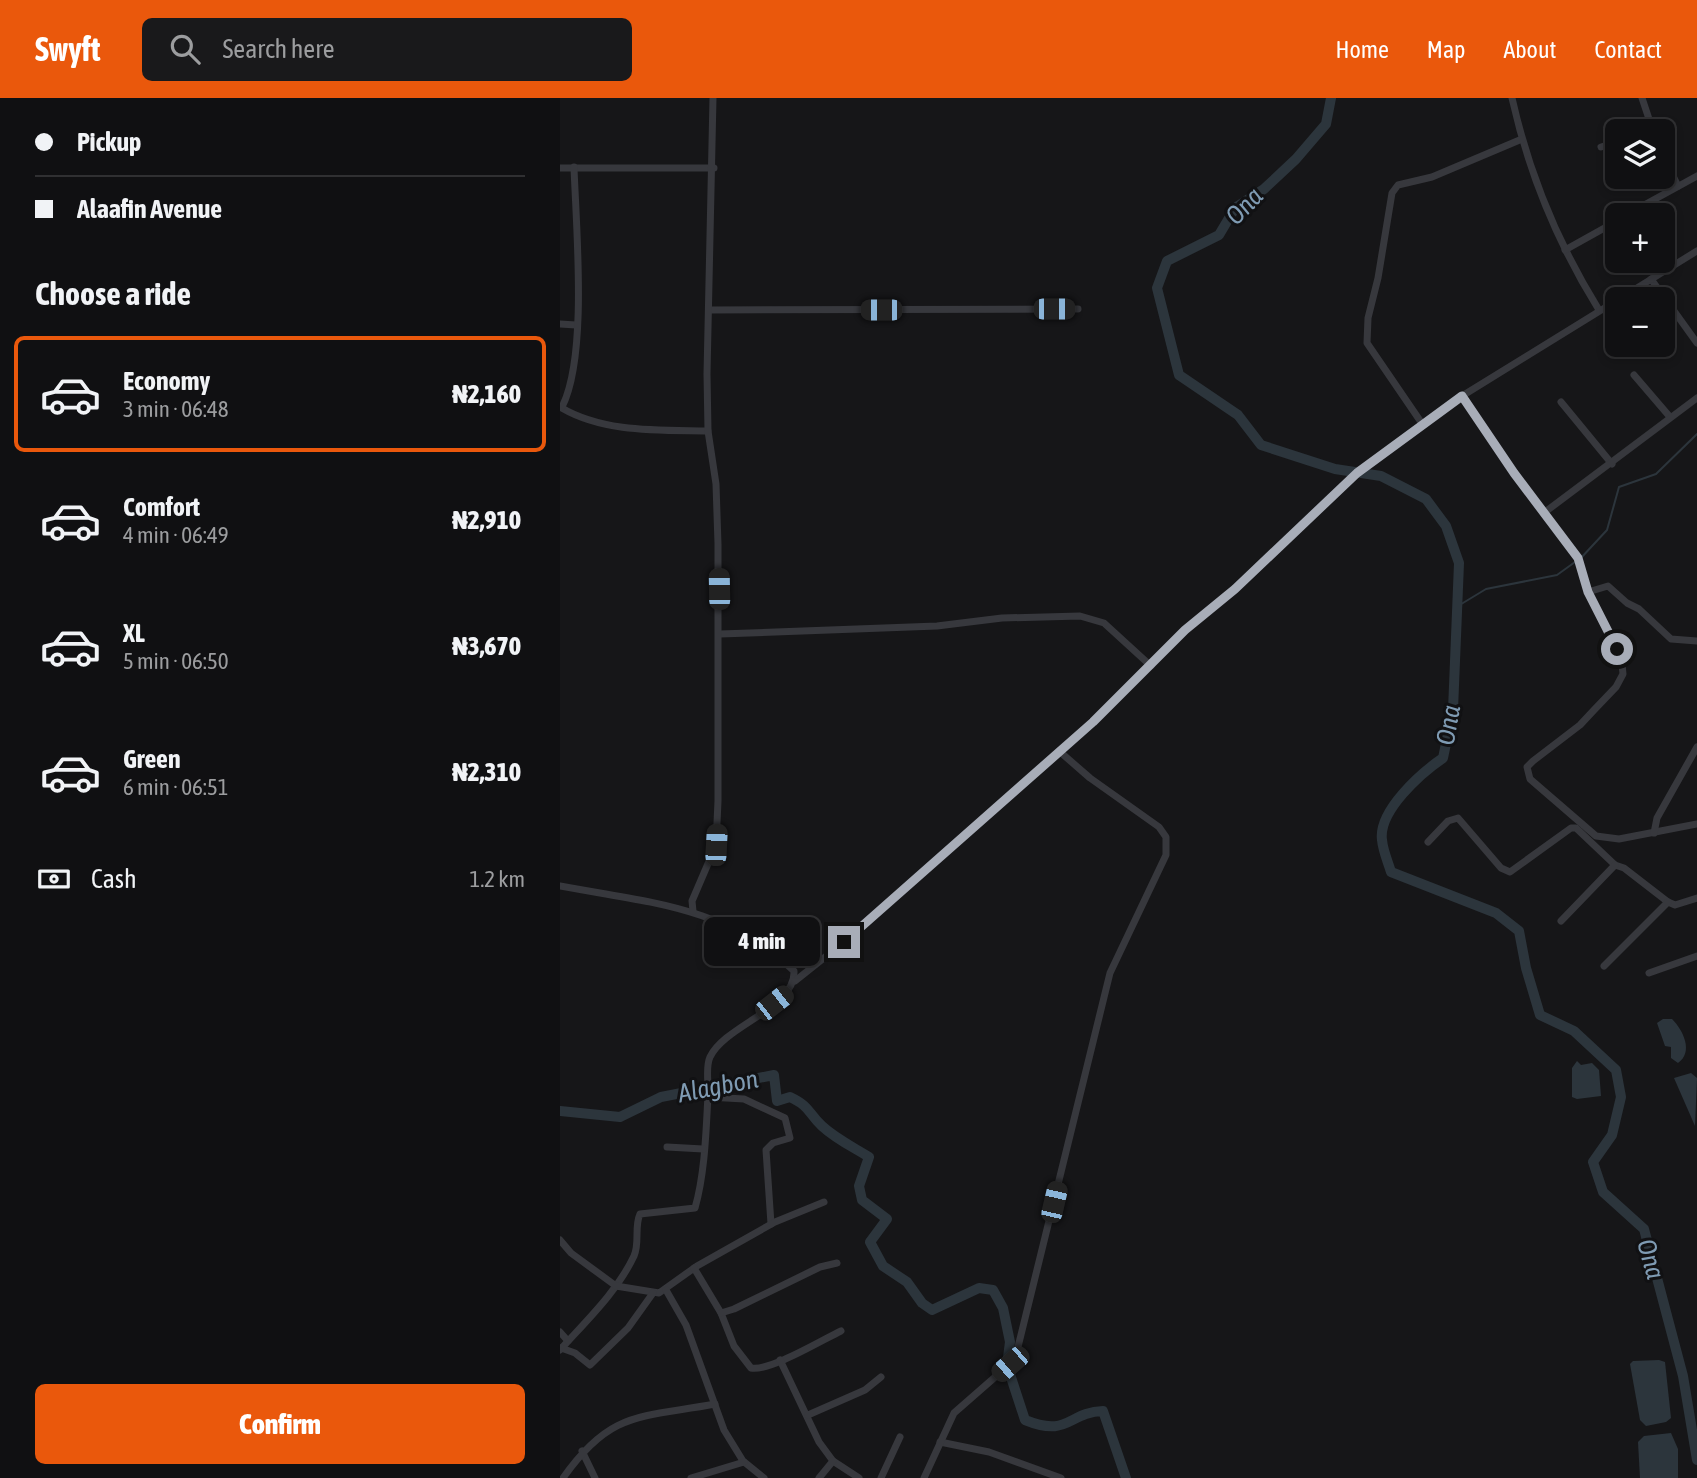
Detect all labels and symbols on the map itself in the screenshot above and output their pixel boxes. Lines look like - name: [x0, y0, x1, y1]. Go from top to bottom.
- water label: Ona: [1219, 181, 1269, 231]
- car: [1034, 299, 1076, 320]
- car: [861, 300, 903, 321]
- car: [709, 568, 730, 610]
- route start: [1601, 633, 1633, 665]
- water label: Ona: [1430, 703, 1466, 747]
- car: [705, 823, 728, 867]
- callout: 4 min: [704, 918, 820, 966]
- route end: [828, 926, 860, 958]
- car: [751, 982, 798, 1024]
- water label: Alagbon: [675, 1063, 761, 1109]
- car: [1040, 1179, 1069, 1225]
- water label: Ona: [1631, 1236, 1671, 1282]
- car: [988, 1342, 1033, 1386]

